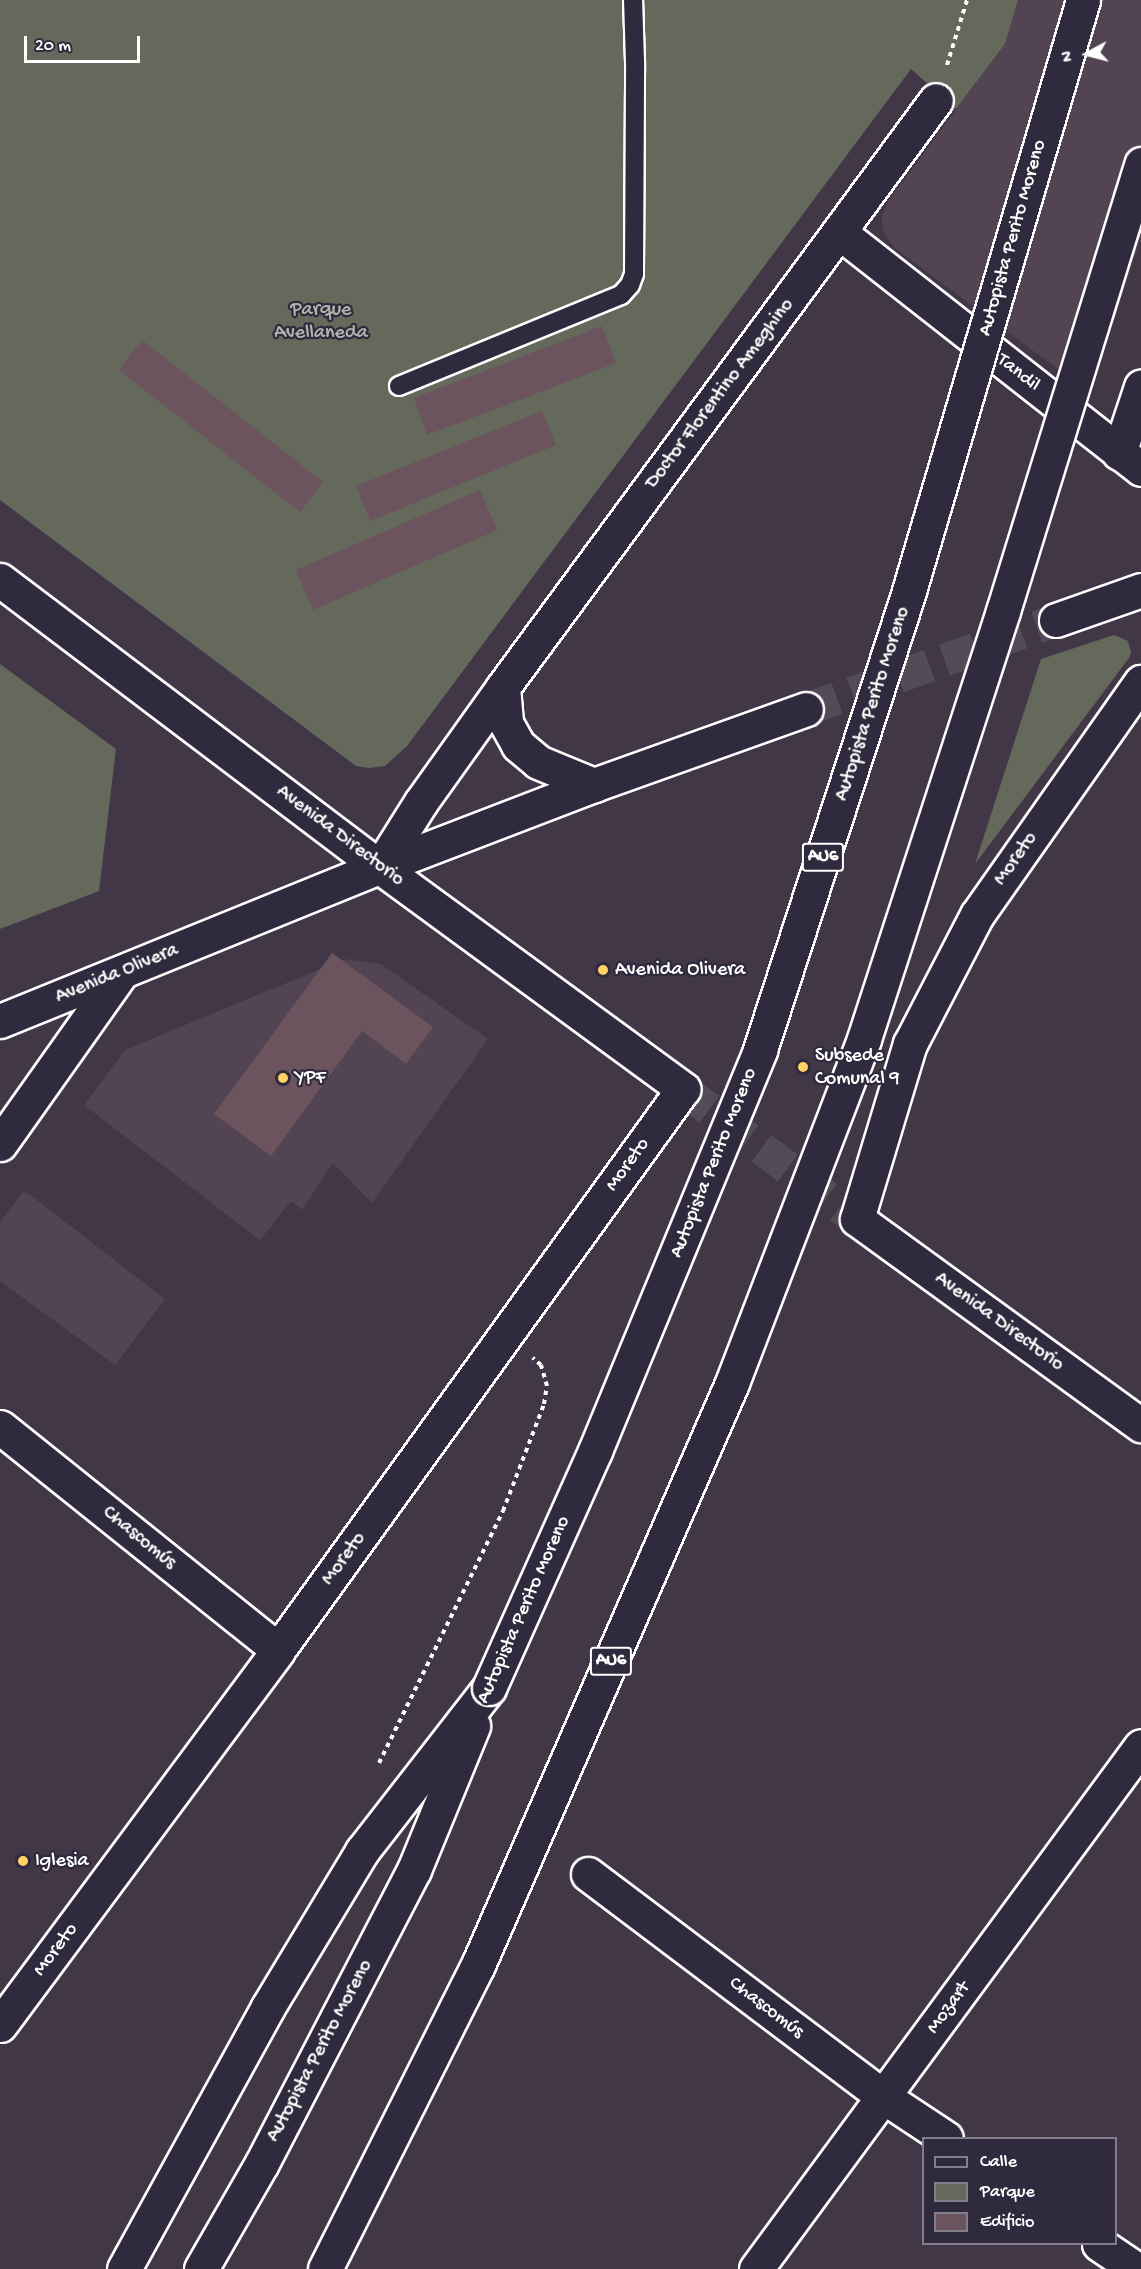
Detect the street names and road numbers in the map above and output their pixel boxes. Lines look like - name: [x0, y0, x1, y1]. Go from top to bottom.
- street label: Autopista Perito Moreno: [974, 137, 1052, 339]
- street label: Doctor Florentino Ameghino: [641, 294, 799, 494]
- street label: Tandil: [991, 349, 1045, 397]
- street label: Autopista Perito Moreno: [830, 604, 916, 804]
- street label: Avenida Directorio: [271, 780, 409, 892]
- street label: Moreto: [989, 827, 1043, 891]
- road number: AU6: [800, 842, 846, 872]
- street label: Avenida Olivera: [52, 938, 182, 1010]
- street label: Autopista Perito Moreno: [665, 1064, 763, 1262]
- street label: Moreto: [601, 1134, 655, 1196]
- street label: Avenida Directorio: [930, 1267, 1068, 1377]
- street label: Chascomús: [97, 1501, 181, 1575]
- street label: Autopista Perito Moreno: [472, 1512, 576, 1708]
- street label: Moreto: [317, 1528, 371, 1590]
- road number: AU6: [588, 1646, 634, 1676]
- street label: Moreto: [28, 1919, 84, 1981]
- street label: Autopista Perito Moreno: [262, 1956, 378, 2146]
- street label: Chascomús: [724, 1972, 808, 2044]
- street label: Mozart: [922, 1977, 976, 2039]

